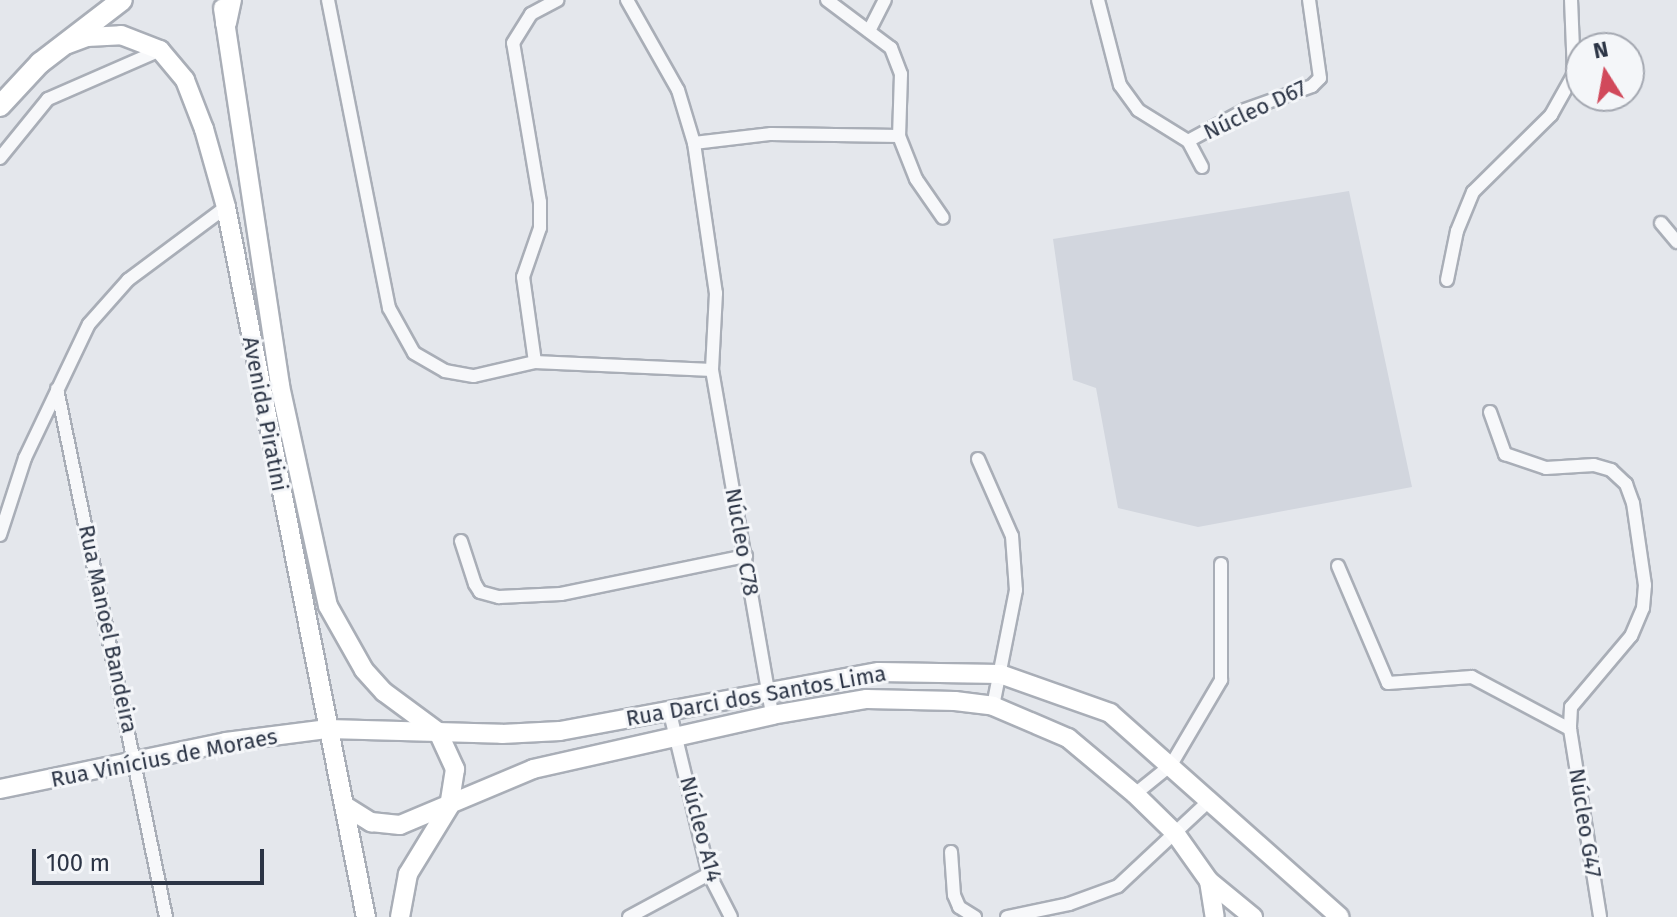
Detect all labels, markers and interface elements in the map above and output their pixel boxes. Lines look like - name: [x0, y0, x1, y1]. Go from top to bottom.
- north arrow: [1565, 32, 1645, 112]
- text: N: [1591, 35, 1610, 65]
- street label: Núcleo D67: [1199, 75, 1311, 145]
- street label: Avenida Piratini: [237, 334, 293, 494]
- street label: Núcleo C78: [720, 486, 764, 598]
- street label: Rua Manoel Bandeira: [73, 522, 143, 736]
- street label: Rua Darci dos Santos Lima: [624, 660, 888, 732]
- street label: Rua Vinícius de Moraes: [49, 723, 279, 793]
- street label: Núcleo G47: [1563, 767, 1607, 879]
- street label: Núcleo A14: [674, 773, 728, 885]
- scale bar: [36, 833, 268, 883]
- text: 100 m: [46, 849, 110, 877]

